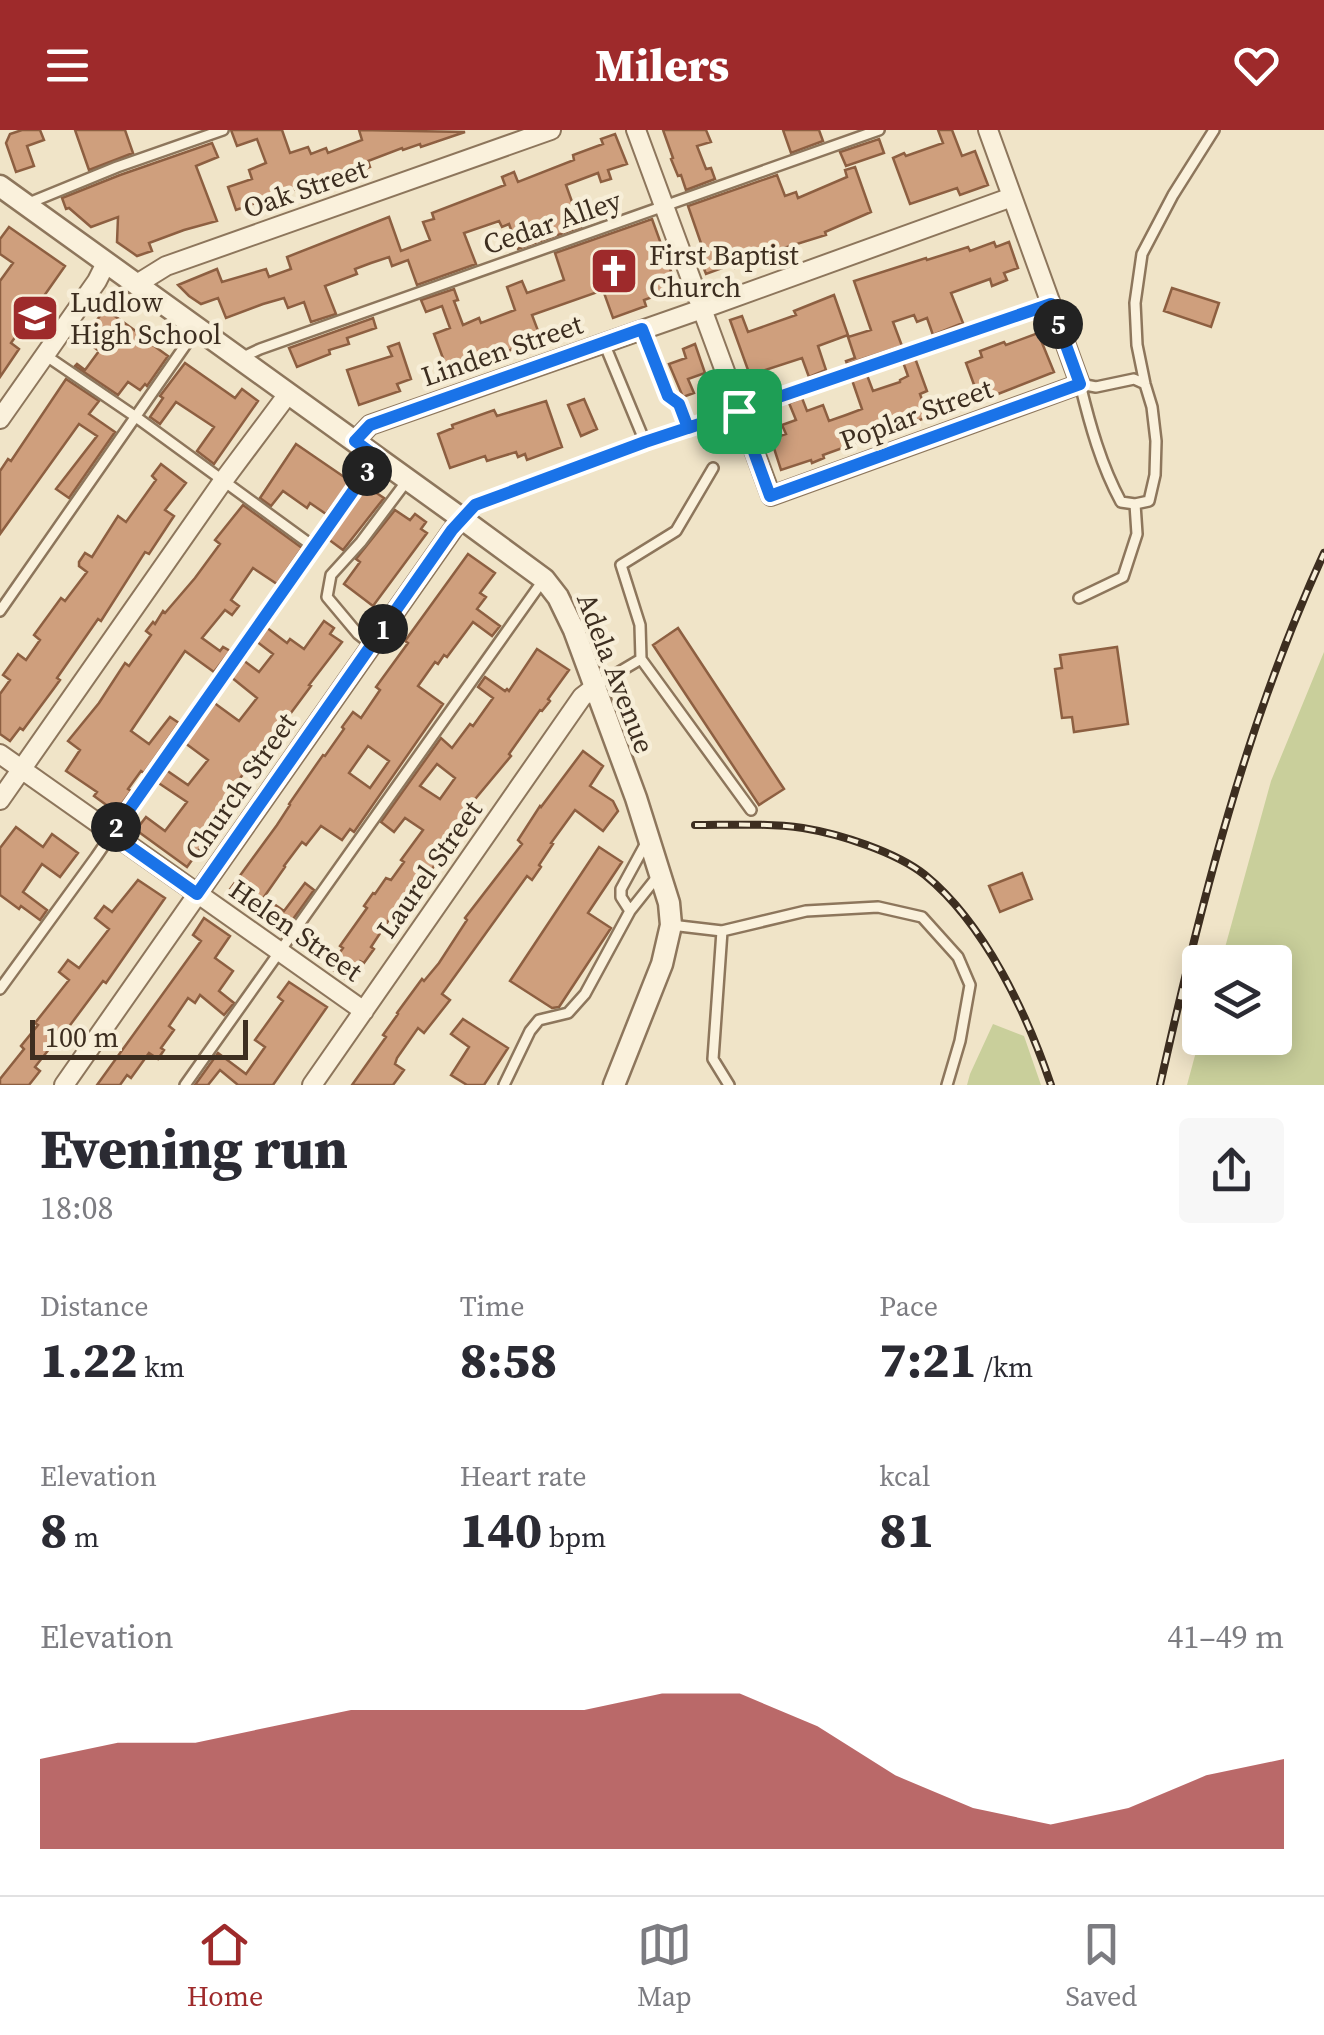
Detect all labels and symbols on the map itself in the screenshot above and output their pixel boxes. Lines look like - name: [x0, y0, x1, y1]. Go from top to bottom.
- street label: Oak Street: [238, 149, 373, 227]
- street label: Cedar Alley: [478, 180, 627, 263]
- place label: First Baptist Church: [649, 236, 800, 306]
- church icon: First Baptist Church: [588, 245, 640, 297]
- place label: Ludlow High School: [70, 283, 221, 353]
- school or university icon: Ludlow High School: [9, 292, 61, 344]
- pin: 5: [1033, 299, 1083, 349]
- street label: Linden Street: [416, 304, 588, 395]
- street label: Poplar Street: [834, 368, 999, 459]
- pin: [697, 369, 782, 454]
- pin: 3: [342, 446, 392, 496]
- street label: Adela Avenue: [568, 587, 664, 759]
- pin: 1: [358, 604, 408, 654]
- street label: Church Street: [175, 704, 305, 867]
- street label: Laurel Street: [368, 792, 491, 945]
- pin: 2: [91, 802, 141, 852]
- street label: Helen Street: [222, 870, 371, 990]
- scale bar: [30, 1015, 248, 1060]

